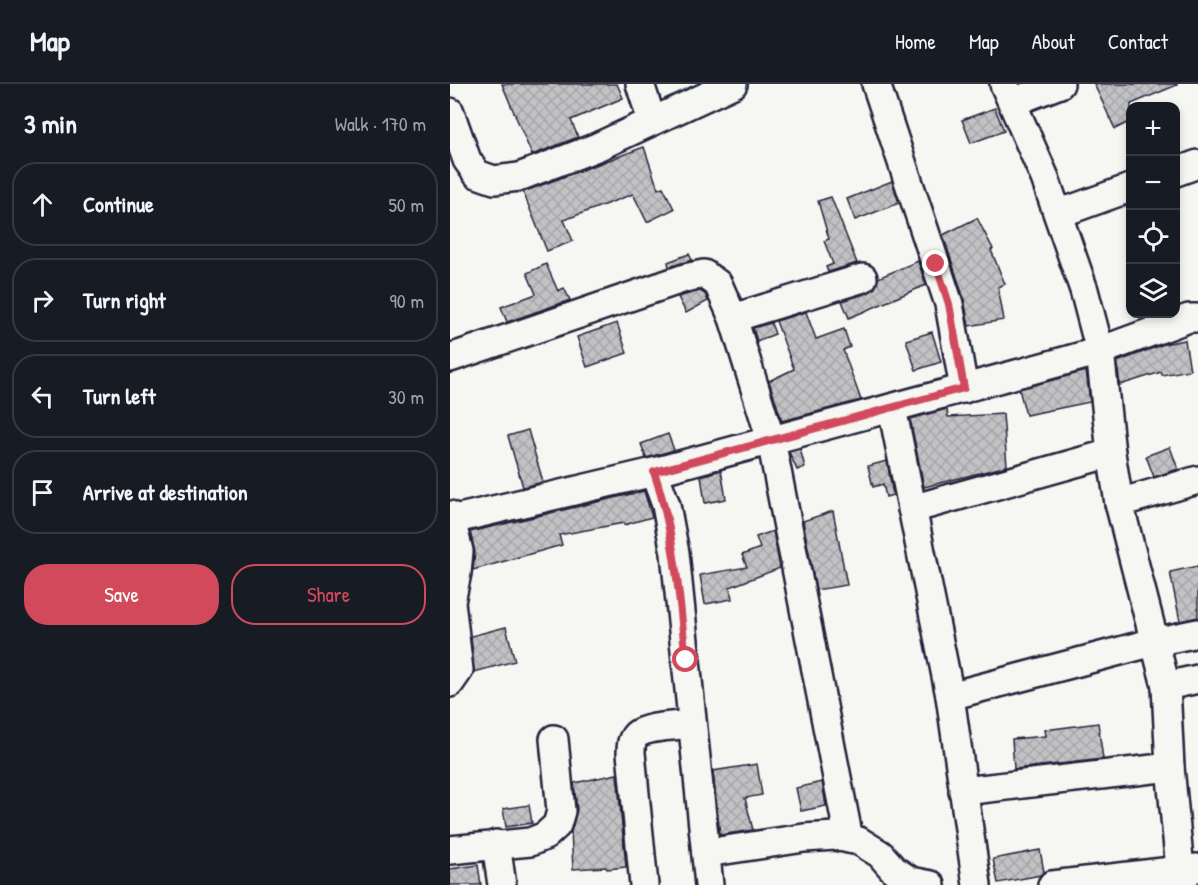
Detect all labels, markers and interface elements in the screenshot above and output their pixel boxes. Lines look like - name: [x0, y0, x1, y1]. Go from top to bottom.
- text: Map: [30, 22, 70, 60]
- text: Home: [895, 27, 936, 56]
- text: Map: [969, 27, 999, 56]
- text: About: [1032, 27, 1075, 56]
- text: Contact: [1108, 27, 1168, 56]
- map controls: [1126, 102, 1180, 318]
- button: +: [1126, 102, 1180, 156]
- text: 3 min: [24, 106, 77, 141]
- text: Walk · 170 m: [335, 110, 426, 137]
- button: −: [1126, 156, 1180, 210]
- icon: ahead: [26, 188, 59, 221]
- text: Continue: [83, 189, 154, 219]
- text: 50 m: [388, 191, 424, 218]
- button: locate: [1126, 210, 1180, 264]
- route end: [922, 250, 948, 276]
- button: layers: [1126, 264, 1180, 318]
- icon: right: [26, 284, 59, 317]
- text: Turn right: [83, 285, 166, 315]
- text: 90 m: [390, 287, 424, 314]
- icon: left: [26, 380, 59, 413]
- text: Turn left: [83, 381, 156, 411]
- text: 30 m: [388, 383, 424, 410]
- icon: arrive: [26, 476, 59, 509]
- text: Arrive at destination: [83, 477, 248, 507]
- button: Save: [24, 564, 219, 625]
- button: Share: [231, 564, 426, 625]
- route start: [672, 646, 698, 672]

